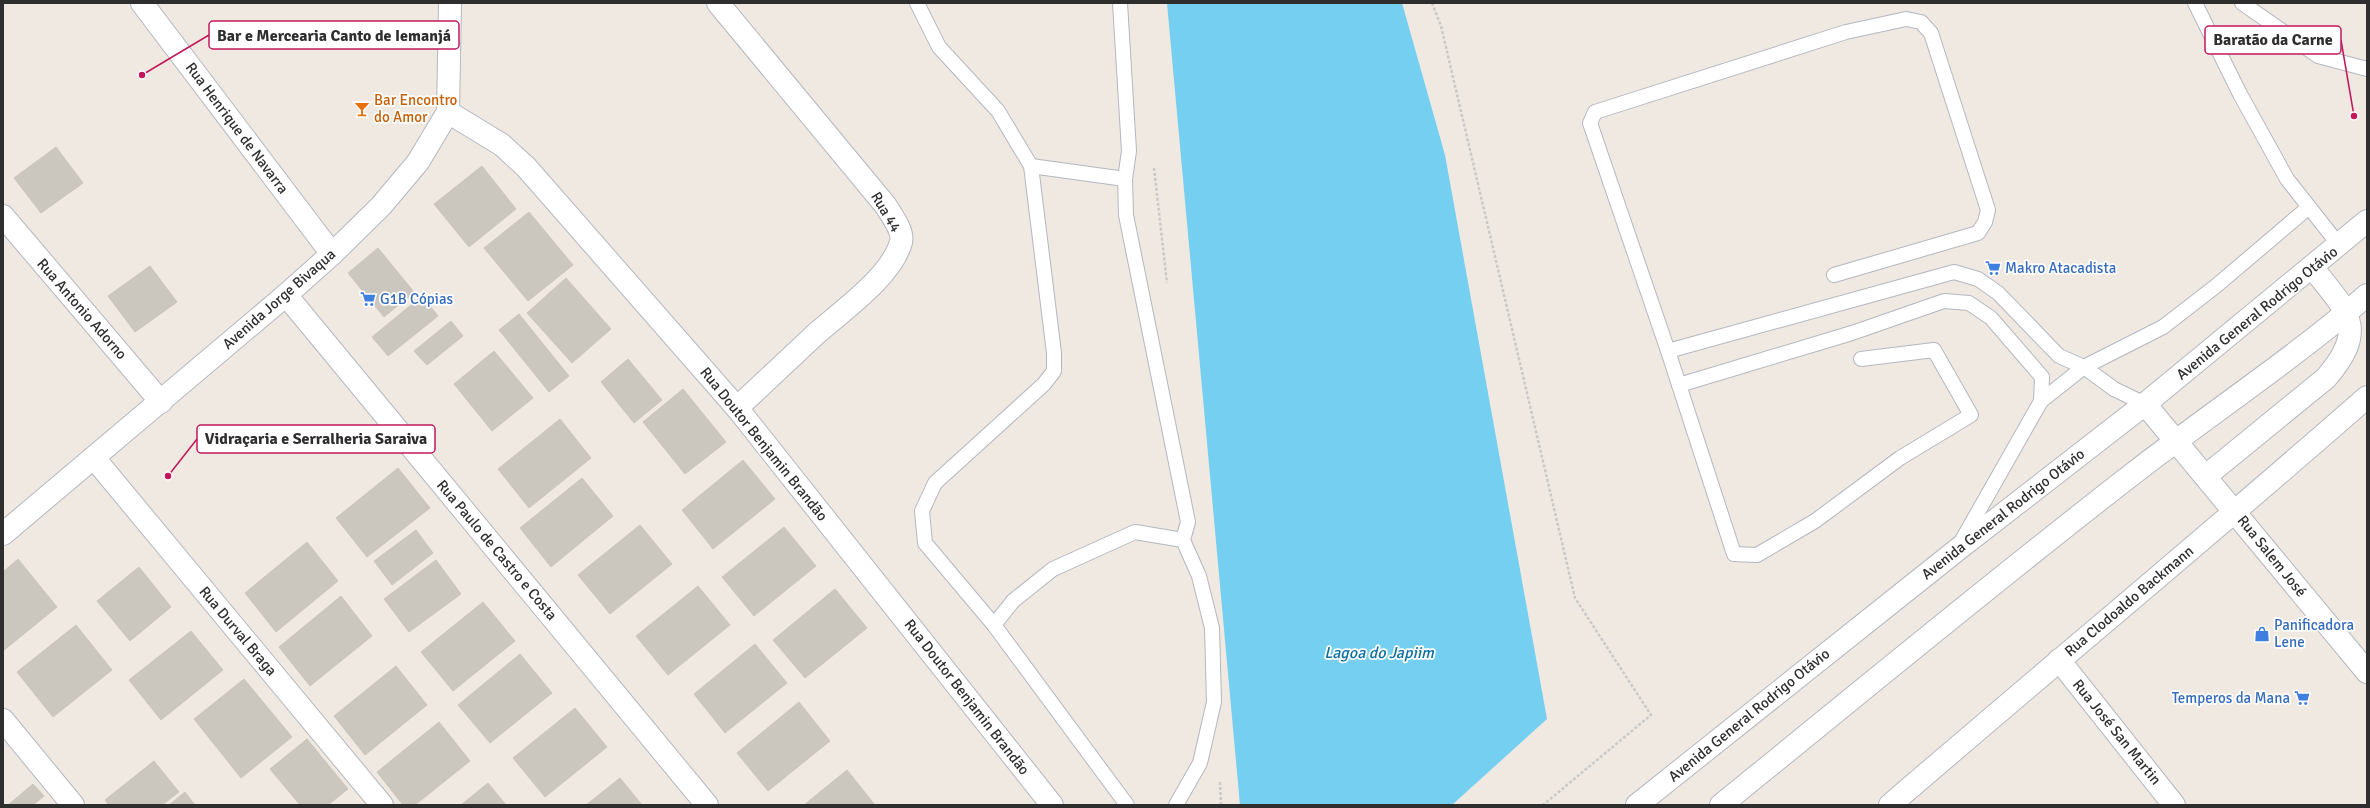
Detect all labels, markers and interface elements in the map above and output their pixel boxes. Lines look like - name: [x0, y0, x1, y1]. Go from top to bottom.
- callout: Bar e Mercearia Canto de Iemanjá: [209, 21, 459, 49]
- text: Bar e Mercearia Canto de Iemanjá: [217, 26, 451, 46]
- callout: Baratão da Carne: [2205, 26, 2341, 54]
- text: Baratão da Carne: [2213, 30, 2333, 50]
- street label: Rua Henrique de Navarra: [182, 59, 292, 197]
- place label: Bar Encontro do Amor: [374, 91, 458, 126]
- bar icon: Bar Encontro do Amor: [353, 100, 371, 118]
- street label: Rua 44: [867, 189, 905, 235]
- street label: Avenida General Rodrigo Otávio: [2173, 242, 2341, 384]
- street label: Avenida Jorge Bivaqua: [219, 245, 339, 353]
- street label: Rua Antonio Adorno: [33, 255, 131, 363]
- supermarket icon: Makro Atacadista: [1984, 259, 2002, 277]
- place label: Makro Atacadista: [2005, 259, 2116, 277]
- supermarket icon: G1B Cópias: [359, 290, 377, 308]
- place label: G1B Cópias: [380, 290, 453, 308]
- street label: Rua Doutor Benjamin Brandão: [696, 363, 832, 525]
- callout: Vidraçaria e Serralheria Saraiva: [197, 425, 435, 453]
- text: Vidraçaria e Serralheria Saraiva: [205, 429, 427, 449]
- street label: Avenida General Rodrigo Otávio: [1918, 445, 2088, 583]
- street label: Rua Paulo de Castro e Costa: [433, 476, 561, 624]
- street label: Rua Salem José: [2234, 512, 2310, 600]
- street label: Rua Clodoaldo Backmann: [2061, 542, 2197, 660]
- street label: Rua Durval Braga: [195, 583, 281, 679]
- street label: Rua Doutor Benjamin Brandão: [901, 616, 1034, 779]
- place label: Panificadora Lene: [2274, 616, 2354, 651]
- shop icon: Panificadora Lene: [2253, 625, 2271, 643]
- water label: Lagoa do Japiim: [1324, 643, 1435, 663]
- street label: Avenida General Rodrigo Otávio: [1665, 644, 1833, 786]
- street label: Rua José San Martin: [2069, 676, 2165, 788]
- place label: Temperos da Mana: [2172, 689, 2290, 707]
- supermarket icon: Temperos da Mana: [2293, 689, 2311, 707]

